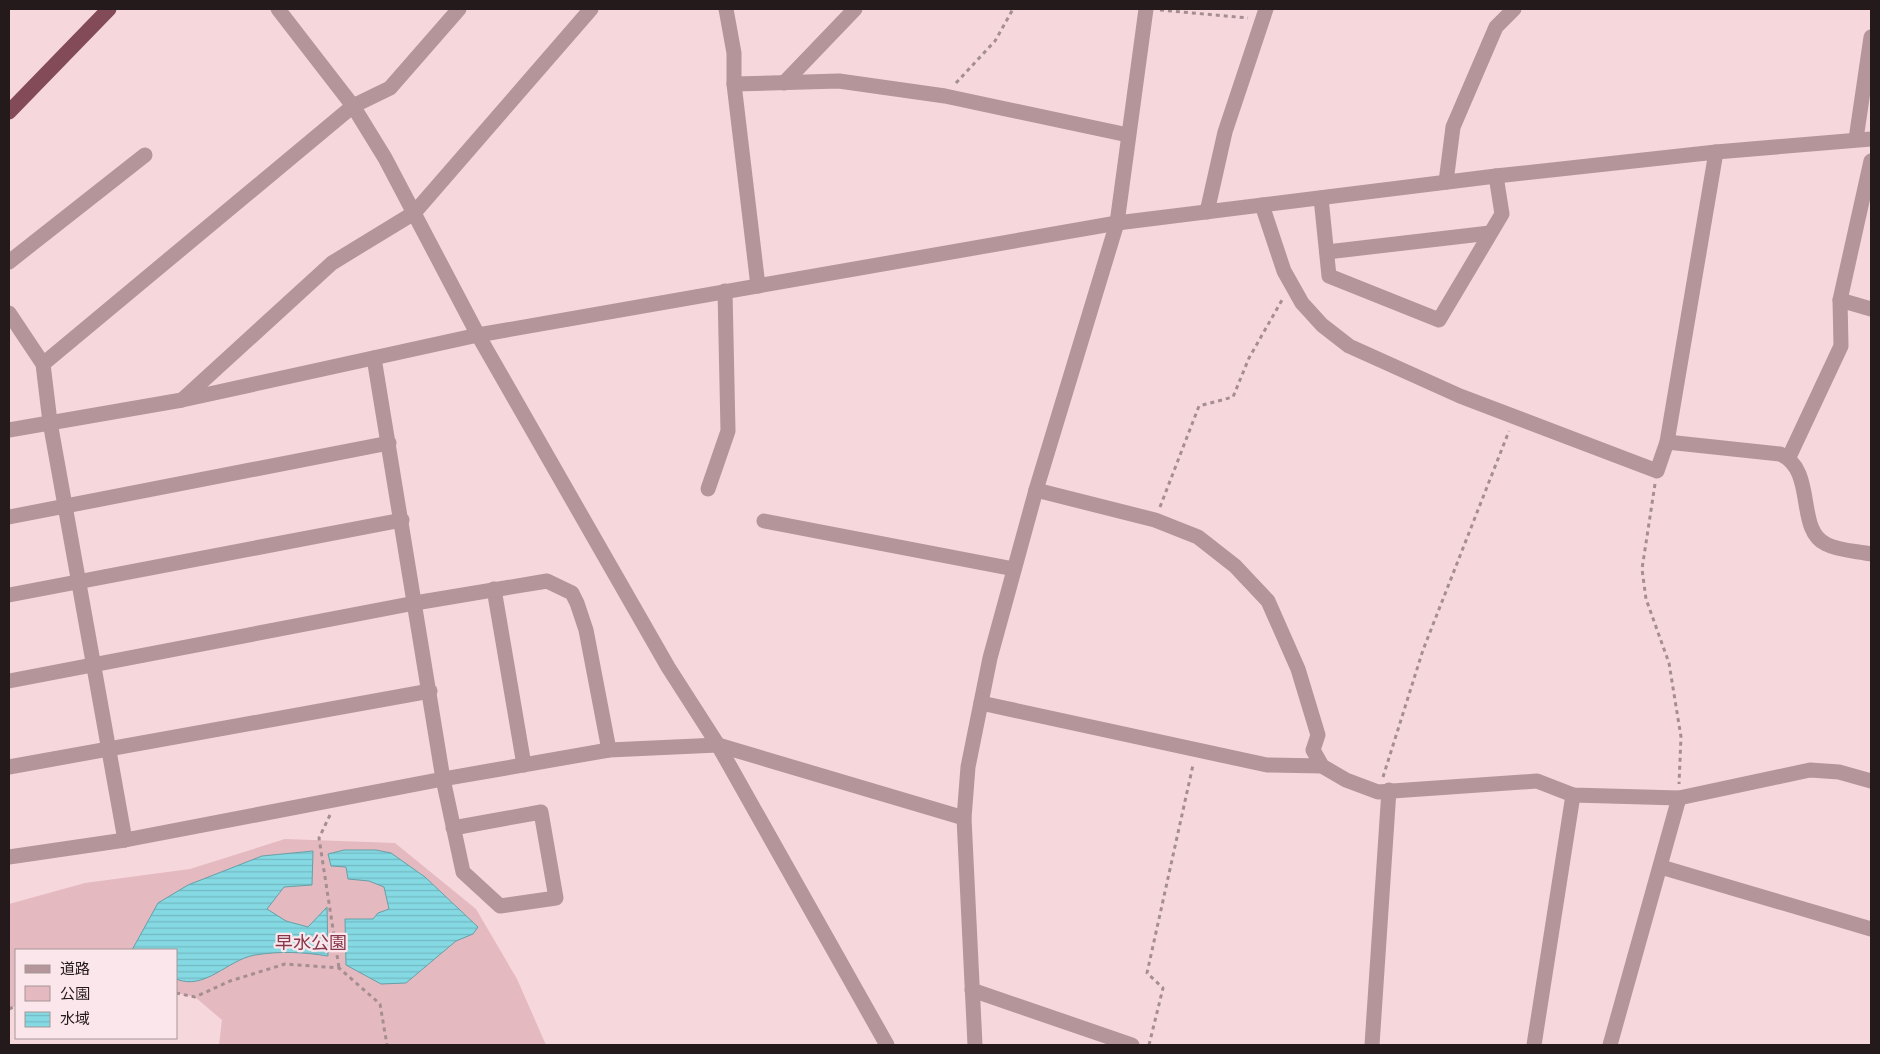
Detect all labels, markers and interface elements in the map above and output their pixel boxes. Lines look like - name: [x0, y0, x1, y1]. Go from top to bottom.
- park label: 早水公園: [275, 932, 347, 954]
- legend: [15, 949, 178, 1039]
- text: 道路: [60, 959, 90, 978]
- text: 公園: [60, 984, 90, 1003]
- text: 水域: [60, 1009, 90, 1028]

